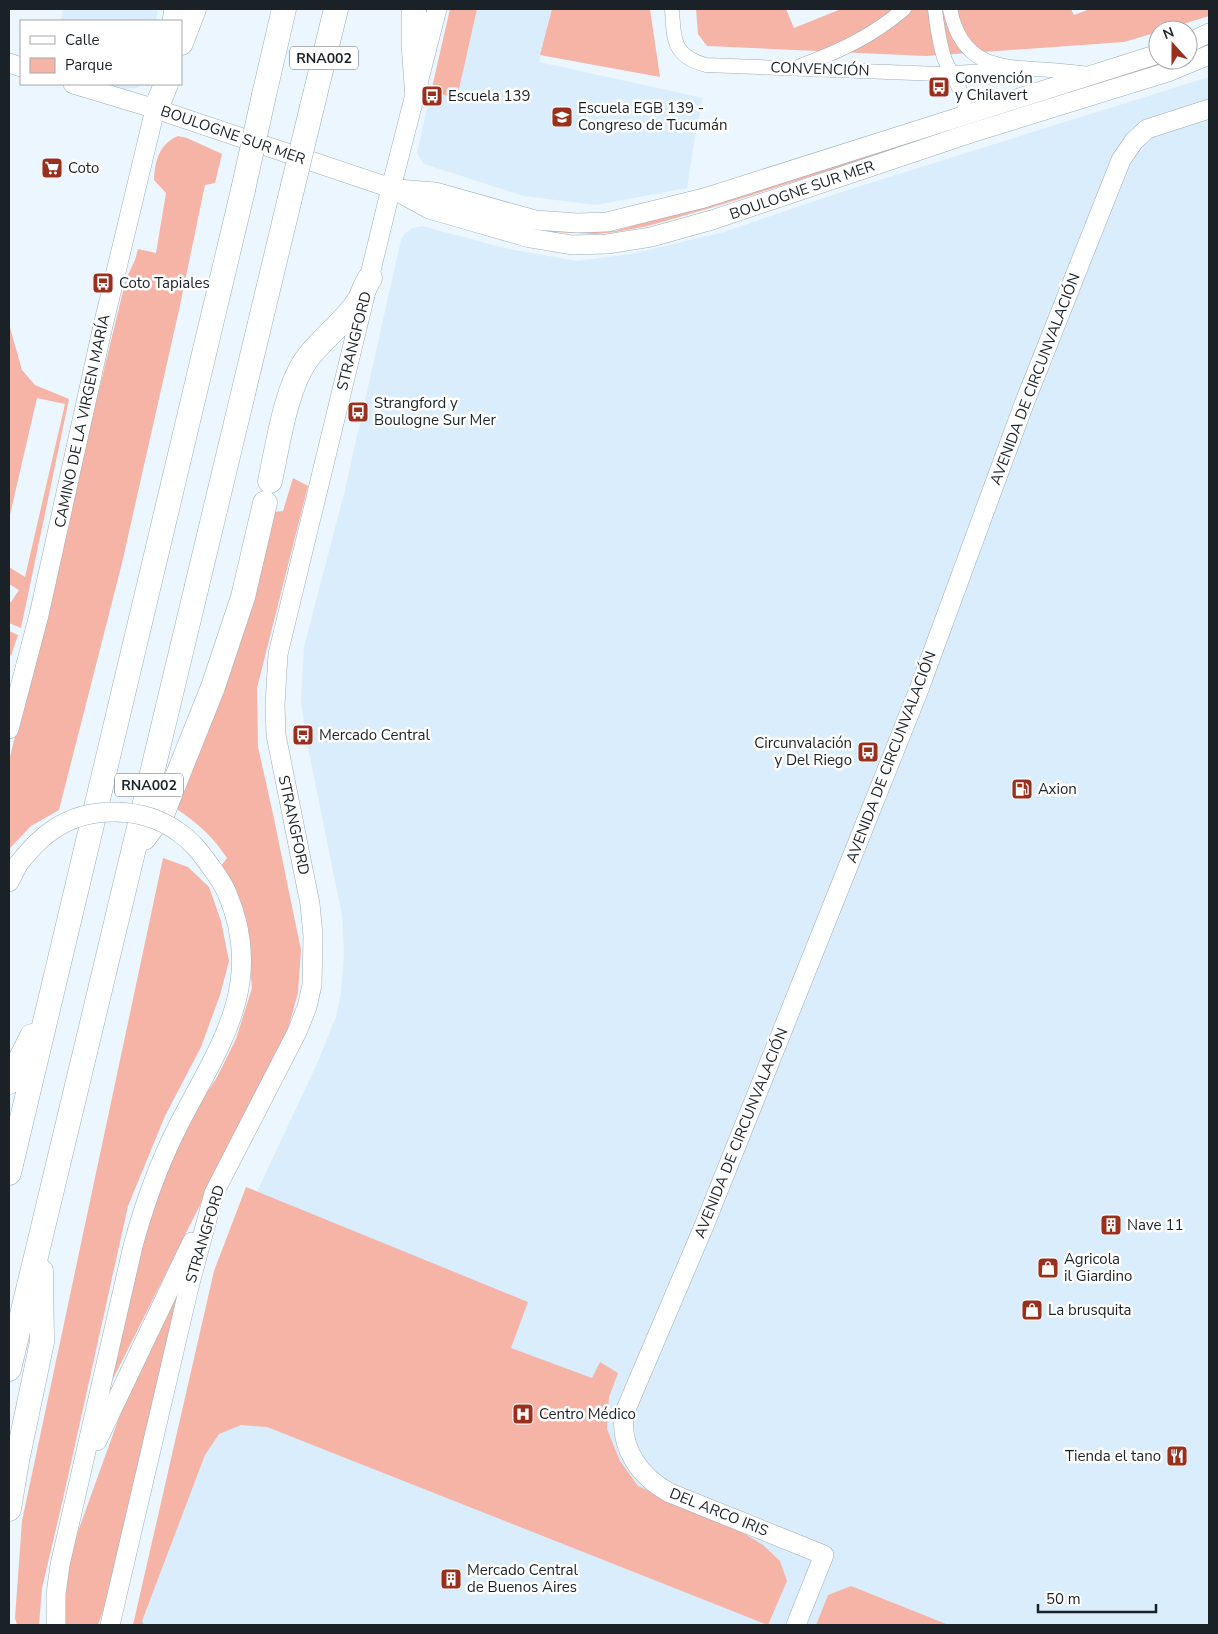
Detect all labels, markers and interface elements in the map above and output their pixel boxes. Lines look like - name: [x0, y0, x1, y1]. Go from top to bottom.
- legend: [20, 20, 182, 85]
- north arrow: [1148, 20, 1198, 70]
- text: N: [1160, 23, 1177, 44]
- text: Calle: [65, 30, 100, 50]
- road number: RNA002: [290, 46, 358, 70]
- text: Parque: [65, 55, 113, 75]
- street label: CONVENCIÓN: [770, 56, 870, 81]
- place label: Convención y Chilavert: [955, 68, 1033, 105]
- bus stop icon: Convención y Chilavert: [927, 75, 951, 99]
- bus stop icon: Escuela 139: [420, 84, 444, 108]
- place label: Escuela 139: [448, 86, 530, 106]
- place label: Escuela EGB 139 - Congreso de Tucumán: [578, 98, 728, 135]
- street label: BOULOGNE SUR MER: [158, 101, 308, 169]
- school or university icon: Escuela EGB 139 - Congreso de Tucumán: [550, 105, 574, 129]
- supermarket icon: Coto: [40, 156, 64, 180]
- street label: BOULOGNE SUR MER: [727, 156, 877, 224]
- place label: Coto: [68, 158, 99, 178]
- street label: AVENIDA DE CIRCUNVALACIÓN: [984, 270, 1085, 488]
- bus stop icon: Coto Tapiales: [91, 271, 115, 295]
- place label: Coto Tapiales: [119, 273, 210, 293]
- street label: STRANGFORD: [332, 289, 376, 393]
- street label: CAMINO DE LA VIRGEN MARÍA: [50, 312, 114, 529]
- place label: Strangford y Boulogne Sur Mer: [374, 393, 496, 430]
- bus stop icon: Strangford y Boulogne Sur Mer: [346, 400, 370, 424]
- street label: AVENIDA DE CIRCUNVALACIÓN: [840, 648, 941, 866]
- bus stop icon: Mercado Central: [291, 723, 315, 747]
- place label: Mercado Central: [319, 725, 430, 745]
- place label: Circunvalación y Del Riego: [754, 733, 852, 770]
- bus stop icon: Circunvalación y Del Riego: [856, 740, 880, 764]
- street label: STRANGFORD: [274, 773, 314, 877]
- road number: RNA002: [115, 774, 183, 796]
- fuel station icon: Axion: [1010, 777, 1034, 801]
- place label: Axion: [1038, 779, 1077, 799]
- street label: AVENIDA DE CIRCUNVALACIÓN: [689, 1024, 792, 1241]
- street label: STRANGFORD: [181, 1183, 229, 1285]
- building icon: Nave 11: [1099, 1213, 1123, 1237]
- place label: Nave 11: [1127, 1215, 1183, 1235]
- place label: Agricola il Giardino: [1064, 1249, 1132, 1286]
- shop icon: Agricola il Giardino: [1036, 1256, 1060, 1280]
- shop icon: La brusquita: [1020, 1298, 1044, 1322]
- place label: La brusquita: [1048, 1300, 1132, 1320]
- hospital icon: Centro Médico: [511, 1402, 535, 1426]
- place label: Centro Médico: [539, 1404, 636, 1424]
- restaurant icon: Tienda el tano: [1165, 1444, 1189, 1468]
- place label: Tienda el tano: [1065, 1446, 1161, 1466]
- street label: DEL ARCO IRIS: [667, 1483, 771, 1541]
- place label: Mercado Central de Buenos Aires: [467, 1560, 578, 1597]
- building icon: Mercado Central de Buenos Aires: [439, 1567, 463, 1591]
- scale bar: [1038, 1582, 1156, 1614]
- text: 50 m: [1046, 1589, 1081, 1609]

